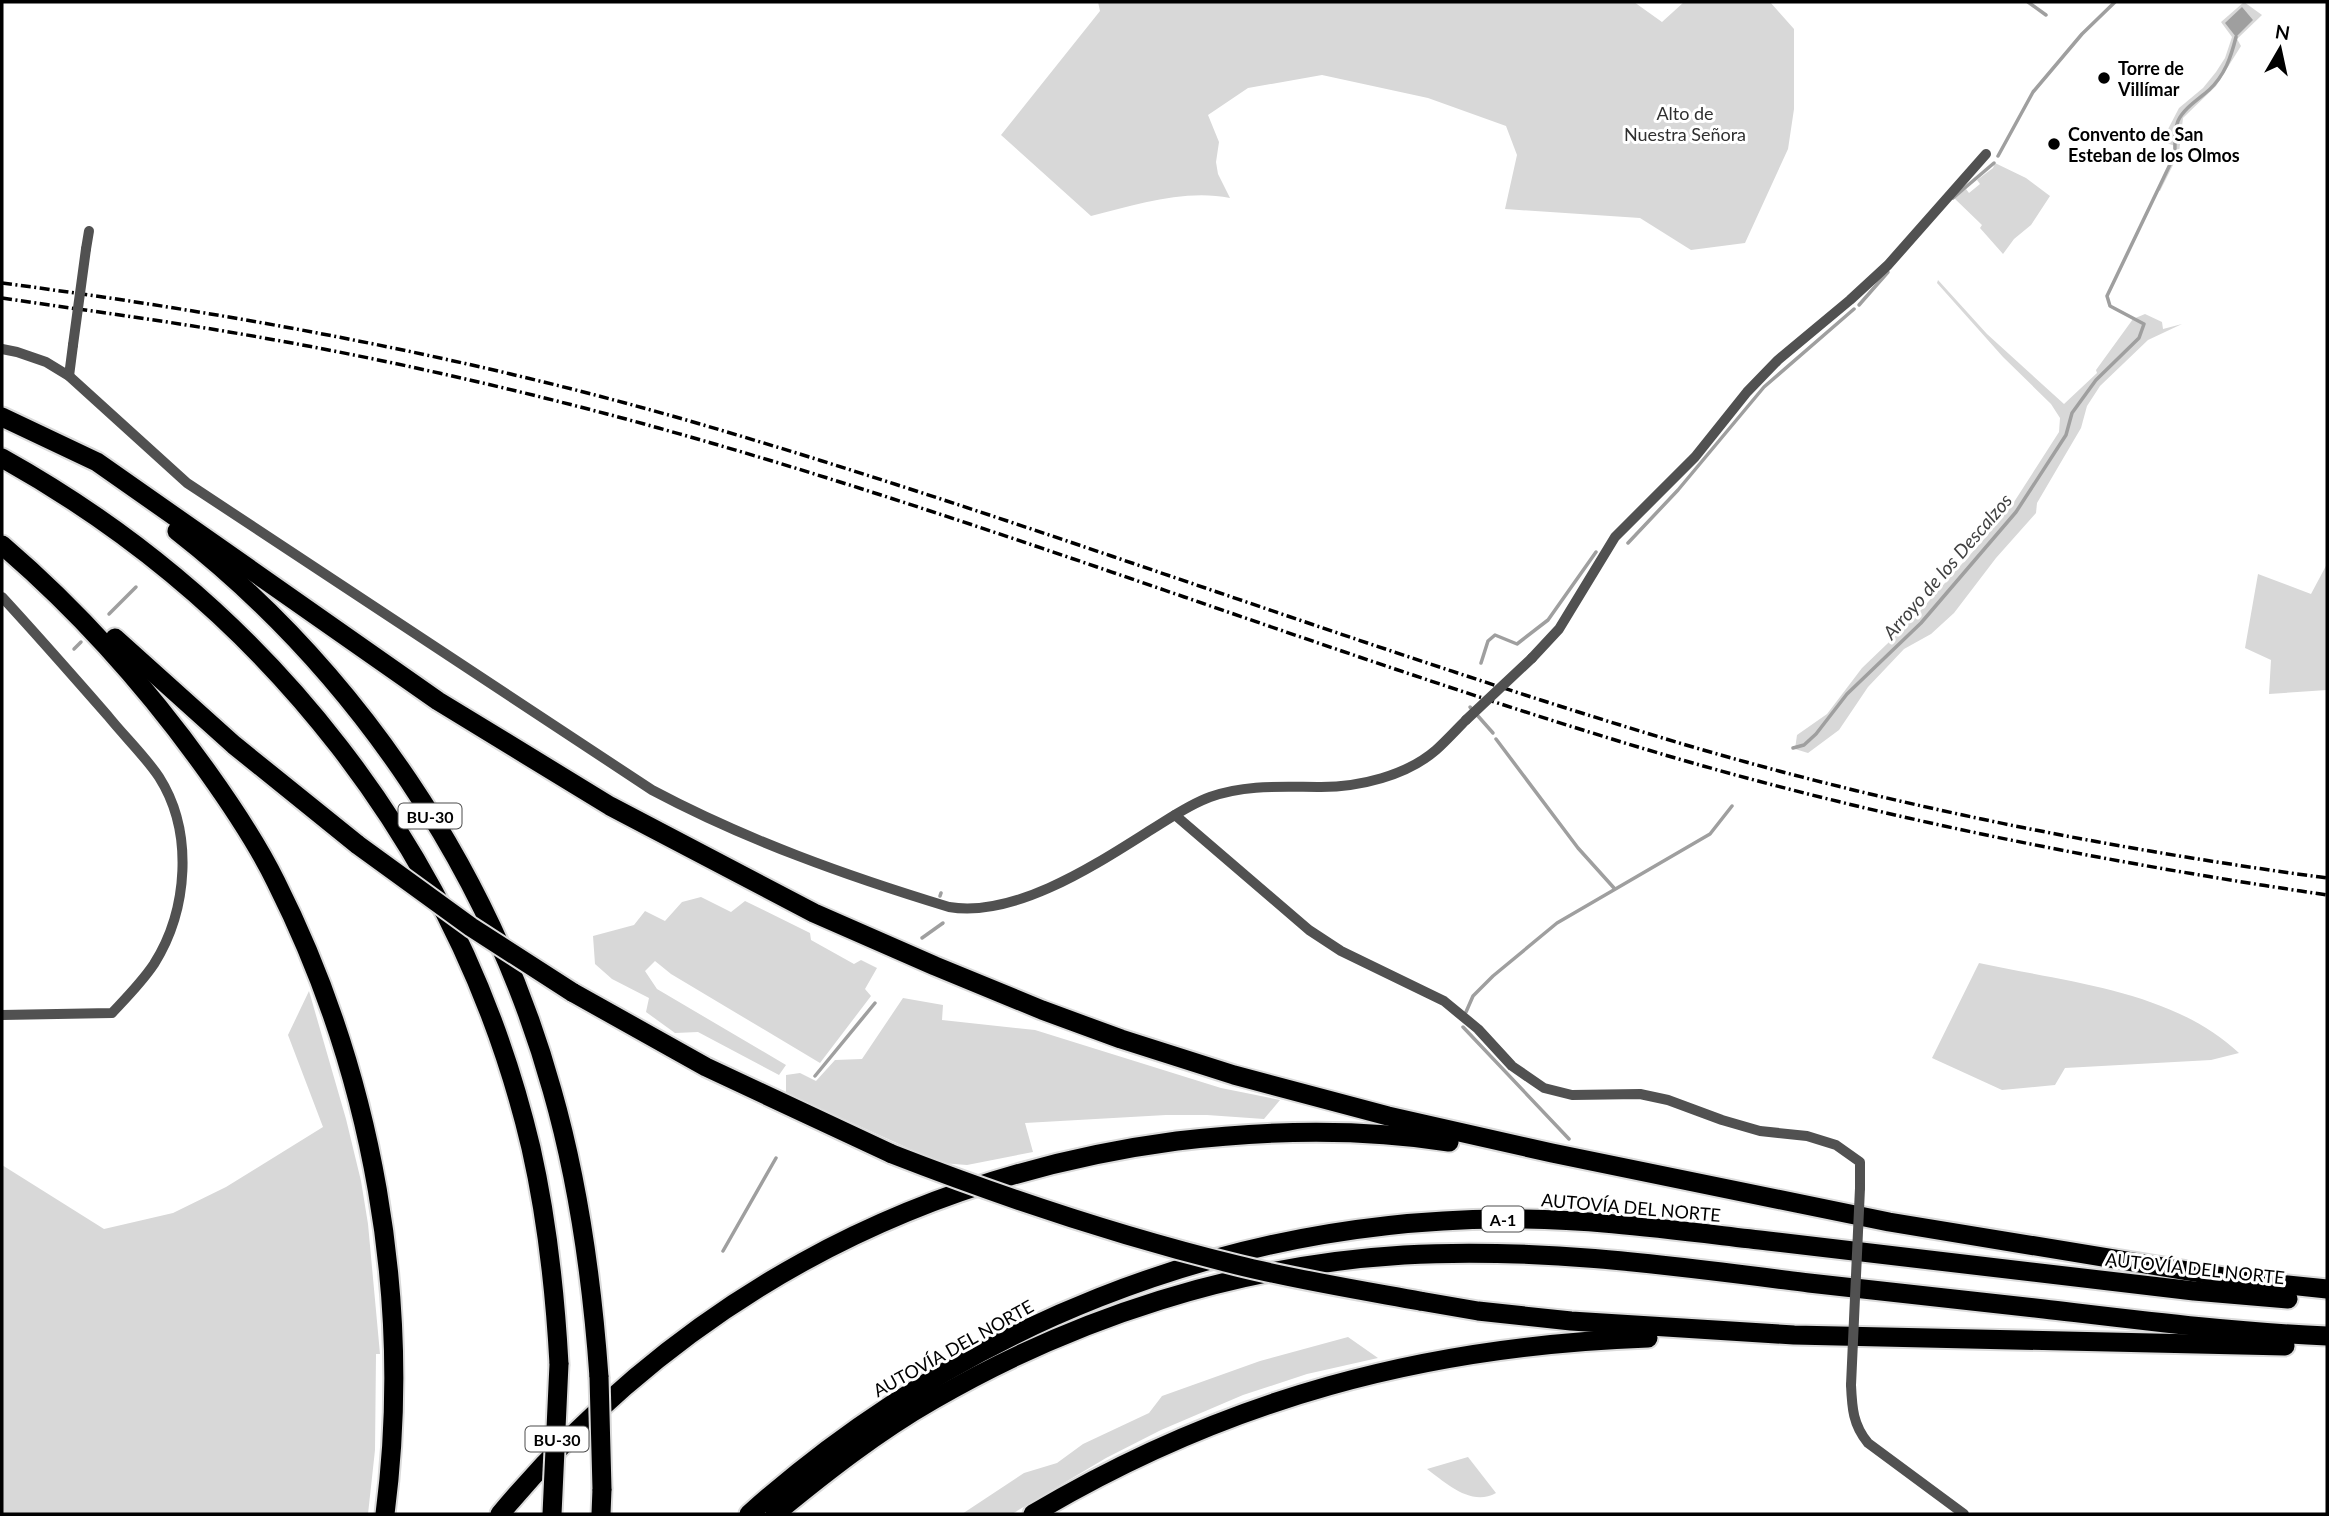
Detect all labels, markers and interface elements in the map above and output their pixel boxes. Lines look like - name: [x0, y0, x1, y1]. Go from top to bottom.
- north arrow: [2245, 14, 2315, 84]
- text: N: [2274, 19, 2292, 44]
- place label: Torre de Villímar: [2117, 57, 2184, 100]
- marker: Torre de Villímar: [2096, 70, 2112, 86]
- park label: Alto de Nuestra Señora: [1624, 102, 1746, 145]
- place label: Convento de San Esteban de los Olmos: [2068, 123, 2240, 166]
- marker: Convento de San Esteban de los Olmos: [2046, 136, 2062, 152]
- water label: Arroyo de los Descalzos: [1877, 488, 2017, 644]
- road number: BU-30: [398, 804, 462, 828]
- street label: AUTOVÍA DEL NORTE: [1540, 1188, 1722, 1226]
- road number: A-1: [1482, 1206, 1524, 1232]
- street label: AUTOVÍA DEL NORTE: [2104, 1248, 2286, 1288]
- street label: AUTOVÍA DEL NORTE: [869, 1295, 1037, 1401]
- road number: BU-30: [526, 1427, 588, 1452]

